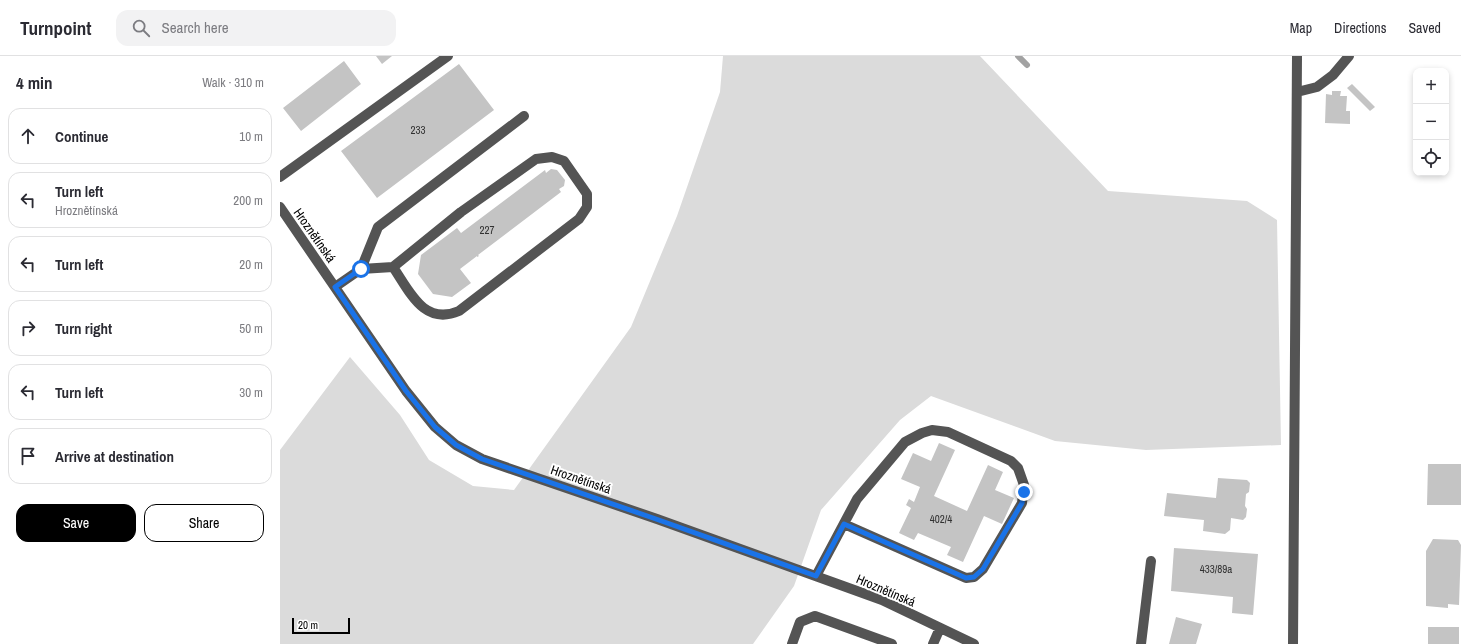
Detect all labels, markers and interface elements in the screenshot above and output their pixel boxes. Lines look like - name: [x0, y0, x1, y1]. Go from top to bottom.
- search box: [116, 10, 396, 46]
- text: Turnpoint: [20, 15, 92, 41]
- icon: search: [130, 17, 152, 39]
- text: Search here: [162, 17, 229, 38]
- text: Map: [1290, 19, 1312, 37]
- text: Directions: [1334, 19, 1386, 37]
- text: Saved: [1408, 19, 1441, 37]
- map controls: [1413, 68, 1449, 176]
- button: +: [1413, 68, 1449, 104]
- text: 4 min: [16, 71, 52, 94]
- text: Walk · 310 m: [202, 74, 264, 91]
- button: −: [1413, 104, 1449, 140]
- house number: 233: [410, 123, 426, 137]
- icon: ahead: [17, 125, 39, 147]
- text: Continue: [55, 126, 108, 147]
- text: 10 m: [239, 128, 263, 145]
- button: locate: [1413, 140, 1449, 176]
- text: Turn left: [55, 181, 103, 202]
- icon: left: [17, 189, 39, 211]
- text: 200 m: [233, 192, 263, 209]
- text: Hroznětínská: [55, 202, 118, 219]
- street label: Hroznětínská: [290, 205, 340, 266]
- house number: 227: [479, 223, 495, 237]
- icon: left: [17, 253, 39, 275]
- text: Turn left: [55, 254, 103, 275]
- text: 20 m: [239, 256, 263, 273]
- route start: [352, 260, 370, 278]
- icon: right: [17, 317, 39, 339]
- text: Turn right: [55, 318, 112, 339]
- text: 50 m: [239, 320, 263, 337]
- icon: left: [17, 381, 39, 403]
- text: Turn left: [55, 382, 103, 403]
- text: 30 m: [239, 384, 263, 401]
- icon: arrive: [17, 445, 39, 467]
- text: Arrive at destination: [55, 446, 174, 467]
- street label: Hroznětínská: [548, 461, 613, 498]
- route end: [1015, 483, 1033, 501]
- button: Save: [16, 504, 136, 542]
- button: Share: [144, 504, 264, 542]
- house number: 402/4: [930, 512, 952, 526]
- house number: 433/89a: [1200, 562, 1232, 576]
- street label: Hroznětínská: [854, 570, 918, 611]
- scale bar: [292, 616, 350, 635]
- text: 20 m: [298, 618, 318, 632]

